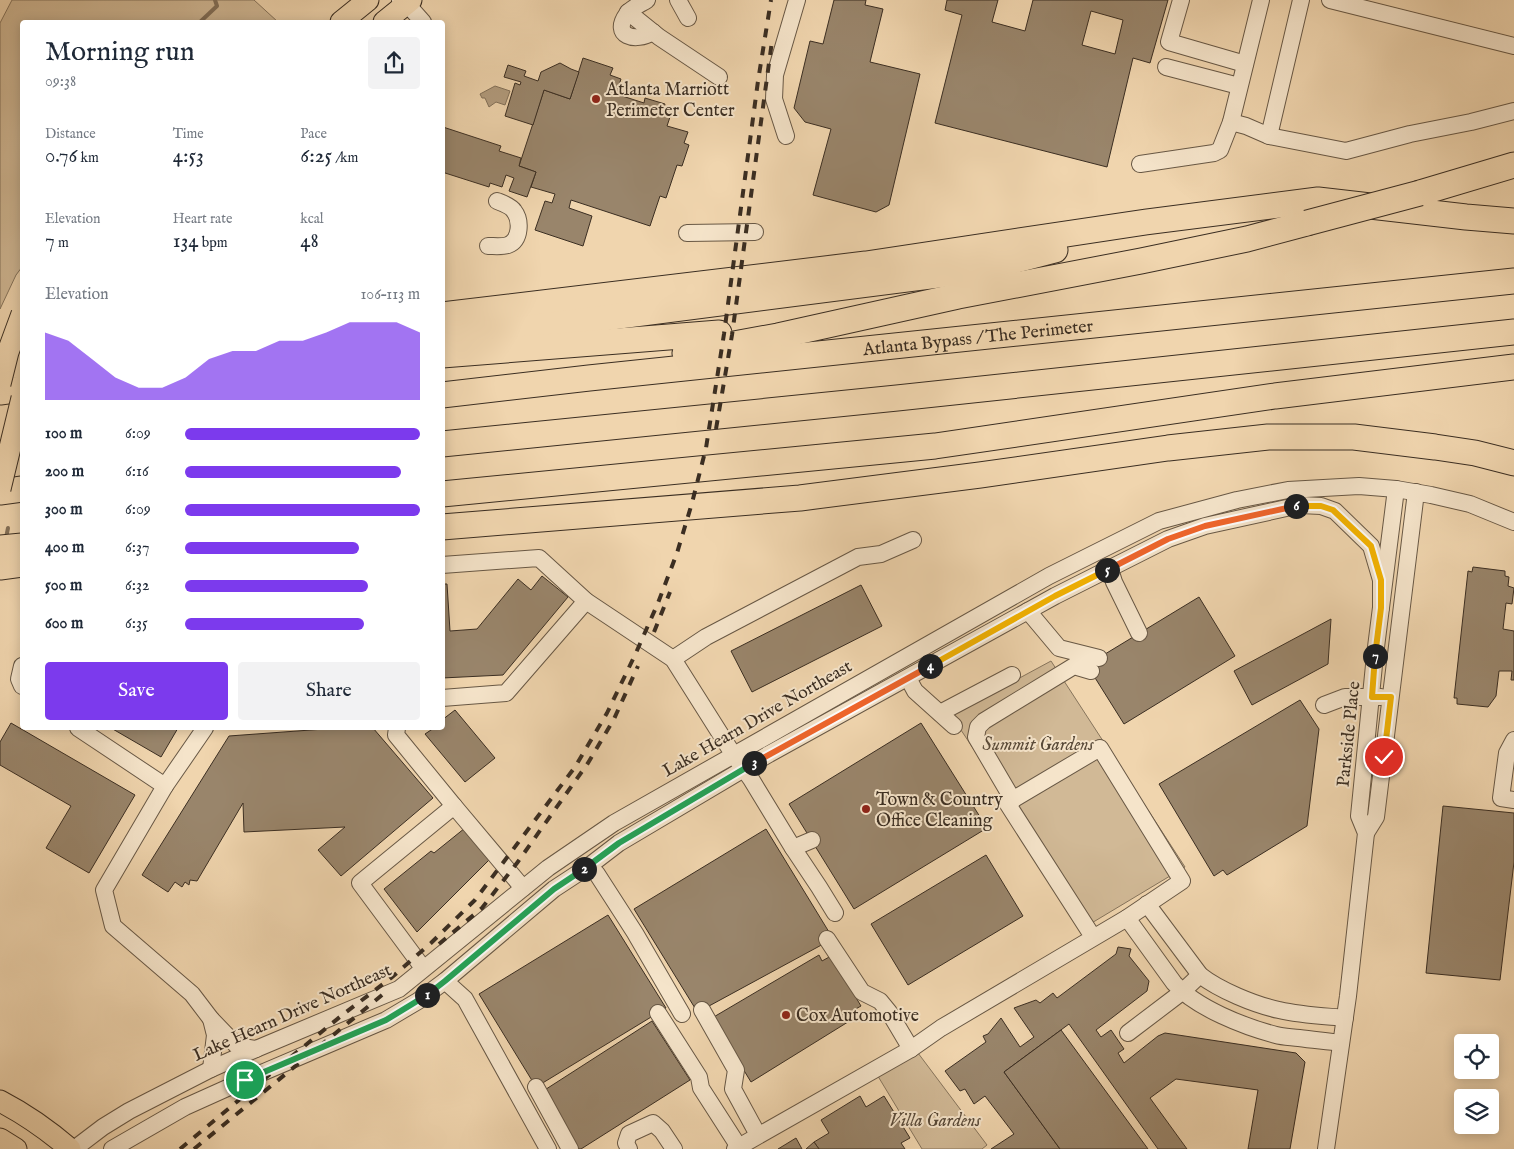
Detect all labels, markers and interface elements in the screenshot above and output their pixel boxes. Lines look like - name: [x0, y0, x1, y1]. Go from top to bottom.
- text: Morning run: [45, 35, 195, 70]
- button: share: [368, 37, 420, 89]
- text: 09:38: [45, 72, 76, 92]
- place label: Atlanta Marriott Perimeter Center: [605, 79, 735, 123]
- marker: Atlanta Marriott Perimeter Center: [590, 93, 602, 105]
- text: Distance: [45, 125, 96, 143]
- text: Time: [173, 125, 204, 143]
- text: Pace: [300, 125, 327, 143]
- text: 0.76: [45, 143, 77, 170]
- text: 4:53: [173, 143, 204, 170]
- text: 6:25: [300, 143, 332, 170]
- text: km: [77, 149, 99, 167]
- text: /km: [332, 149, 358, 167]
- text: Elevation: [45, 210, 101, 228]
- text: Heart rate: [173, 210, 232, 228]
- text: kcal: [300, 210, 324, 228]
- text: 7: [45, 228, 55, 255]
- text: 134: [173, 228, 199, 255]
- text: 48: [300, 228, 319, 255]
- text: m: [55, 234, 69, 252]
- text: bpm: [199, 234, 228, 252]
- text: Elevation: [45, 285, 108, 305]
- text: 106–113 m: [360, 285, 420, 305]
- street label: Atlanta Bypass / The Perimeter: [861, 315, 1095, 362]
- text: 100 m: [45, 424, 82, 444]
- text: 6:09: [125, 424, 151, 444]
- text: 200 m: [45, 462, 84, 482]
- text: 6:16: [125, 462, 149, 482]
- pin: 6: [1284, 494, 1308, 518]
- text: 6: [1294, 497, 1299, 515]
- text: 300 m: [45, 500, 83, 520]
- text: 6:09: [125, 500, 151, 520]
- text: 400 m: [45, 538, 84, 558]
- text: 6:37: [125, 538, 149, 558]
- pin: 5: [1094, 558, 1120, 582]
- text: 5: [1105, 561, 1110, 579]
- text: 500 m: [45, 576, 82, 596]
- text: 6:32: [125, 576, 149, 596]
- text: 600 m: [45, 614, 83, 634]
- text: 6:35: [125, 614, 148, 634]
- pin: 7: [1362, 644, 1388, 668]
- text: 7: [1372, 647, 1379, 665]
- pin: 4: [918, 654, 942, 678]
- street label: Lake Hearn Drive Northeast: [659, 656, 857, 783]
- text: 4: [927, 657, 934, 675]
- button: Save: [45, 662, 228, 720]
- button: Share: [238, 662, 420, 720]
- street label: Parkside Place: [1333, 680, 1366, 788]
- park label: Summit Gardens: [982, 734, 1095, 757]
- pin: [1363, 736, 1405, 778]
- icon: check: [1370, 743, 1398, 771]
- pin: 3: [742, 750, 766, 776]
- text: 3: [752, 754, 757, 772]
- place label: Town & Country Office Cleaning: [876, 789, 1003, 833]
- marker: Town & Country Office Cleaning: [860, 803, 872, 815]
- pin: 2: [572, 856, 596, 882]
- text: 2: [581, 860, 588, 878]
- street label: Lake Hearn Drive Northeast: [190, 959, 396, 1068]
- pin: 1: [414, 982, 440, 1008]
- text: 1: [425, 986, 430, 1004]
- place label: Cox Automotive: [796, 1005, 919, 1028]
- marker: Cox Automotive: [780, 1009, 792, 1021]
- map controls: [1454, 1034, 1499, 1134]
- button: locate: [1454, 1034, 1499, 1079]
- pin: [224, 1059, 266, 1101]
- icon: arrive: [231, 1066, 259, 1094]
- button: layers: [1454, 1089, 1499, 1134]
- park label: Villa Gardens: [889, 1110, 982, 1133]

